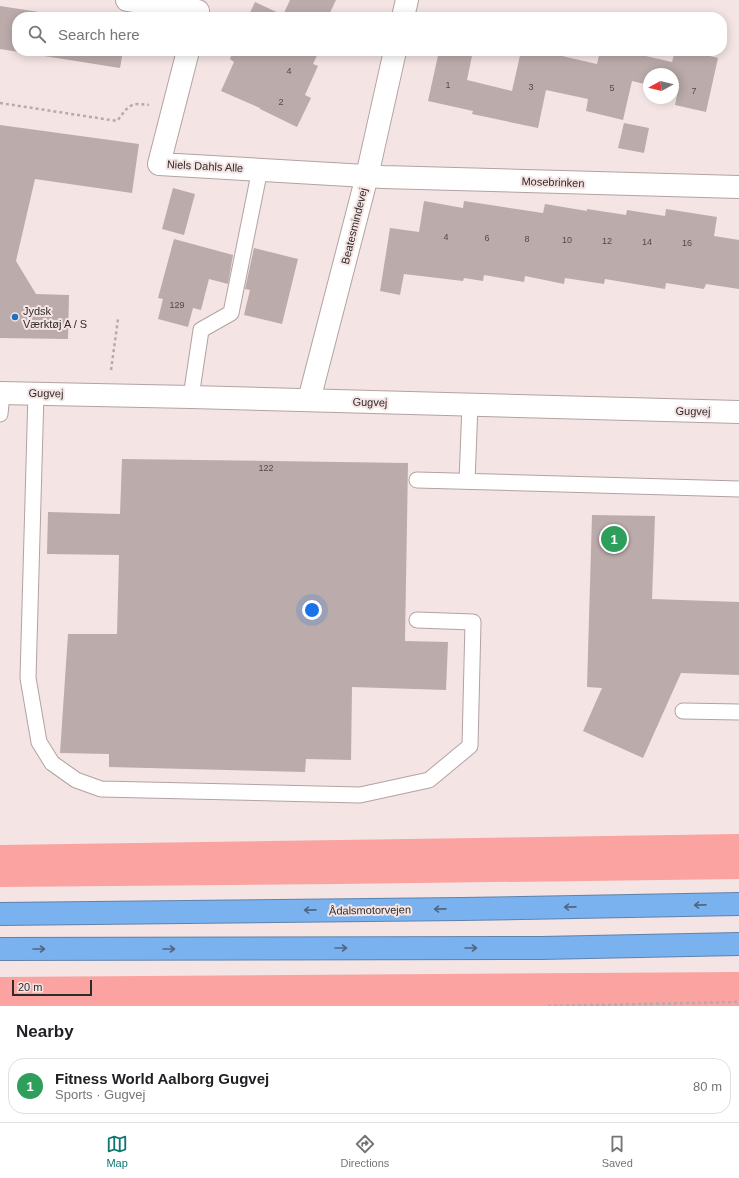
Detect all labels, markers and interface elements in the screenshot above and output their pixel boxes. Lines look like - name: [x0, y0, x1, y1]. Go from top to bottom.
- search box: [12, 12, 727, 56]
- icon: search: [26, 23, 48, 45]
- text: Search here: [58, 26, 140, 43]
- house number: 4: [286, 66, 292, 76]
- north arrow: [643, 68, 679, 104]
- house number: 1: [445, 80, 451, 90]
- house number: 3: [528, 82, 534, 92]
- house number: 5: [609, 83, 615, 93]
- house number: 7: [691, 86, 697, 96]
- house number: 2: [278, 97, 284, 107]
- street label: Niels Dahls Alle: [167, 158, 243, 174]
- street label: Mosebrinken: [521, 175, 585, 189]
- street label: Beatesmindevej: [339, 187, 369, 265]
- house number: 4: [443, 232, 449, 242]
- house number: 6: [484, 233, 490, 243]
- house number: 8: [524, 234, 530, 244]
- house number: 10: [562, 235, 572, 245]
- house number: 12: [602, 236, 612, 246]
- house number: 14: [642, 237, 652, 247]
- house number: 16: [682, 238, 692, 248]
- house number: 129: [169, 300, 185, 310]
- place label: Jydsk Værktøj A / S: [23, 305, 87, 330]
- marker: Jydsk Værktøj A / S: [10, 312, 20, 322]
- street label: Gugvej: [28, 387, 64, 399]
- street label: Gugvej: [352, 395, 388, 409]
- street label: Gugvej: [675, 405, 711, 417]
- house number: 122: [258, 463, 274, 473]
- pin: 1: [601, 524, 627, 554]
- your location: [302, 600, 322, 620]
- one-way arrow: [694, 901, 707, 909]
- street label: Ådalsmotorvejen: [329, 903, 411, 917]
- one-way arrow: [564, 903, 577, 911]
- one-way arrow: [434, 905, 447, 913]
- one-way arrow: [304, 906, 317, 914]
- one-way arrow: [334, 944, 347, 952]
- one-way arrow: [464, 944, 477, 952]
- one-way arrow: [32, 945, 45, 953]
- one-way arrow: [162, 945, 175, 953]
- scale bar: [12, 978, 92, 997]
- text: 20 m: [18, 981, 42, 993]
- text: Nearby: [16, 1022, 74, 1041]
- text: Fitness World Aalborg Gugvej: [55, 1070, 269, 1087]
- text: 1: [26, 1079, 34, 1094]
- text: 80 m: [693, 1079, 722, 1094]
- text: Sports · Gugvej: [55, 1087, 145, 1102]
- tab: Map: [106, 1133, 128, 1169]
- tab: Directions: [340, 1133, 389, 1169]
- tab: Saved: [602, 1133, 633, 1169]

